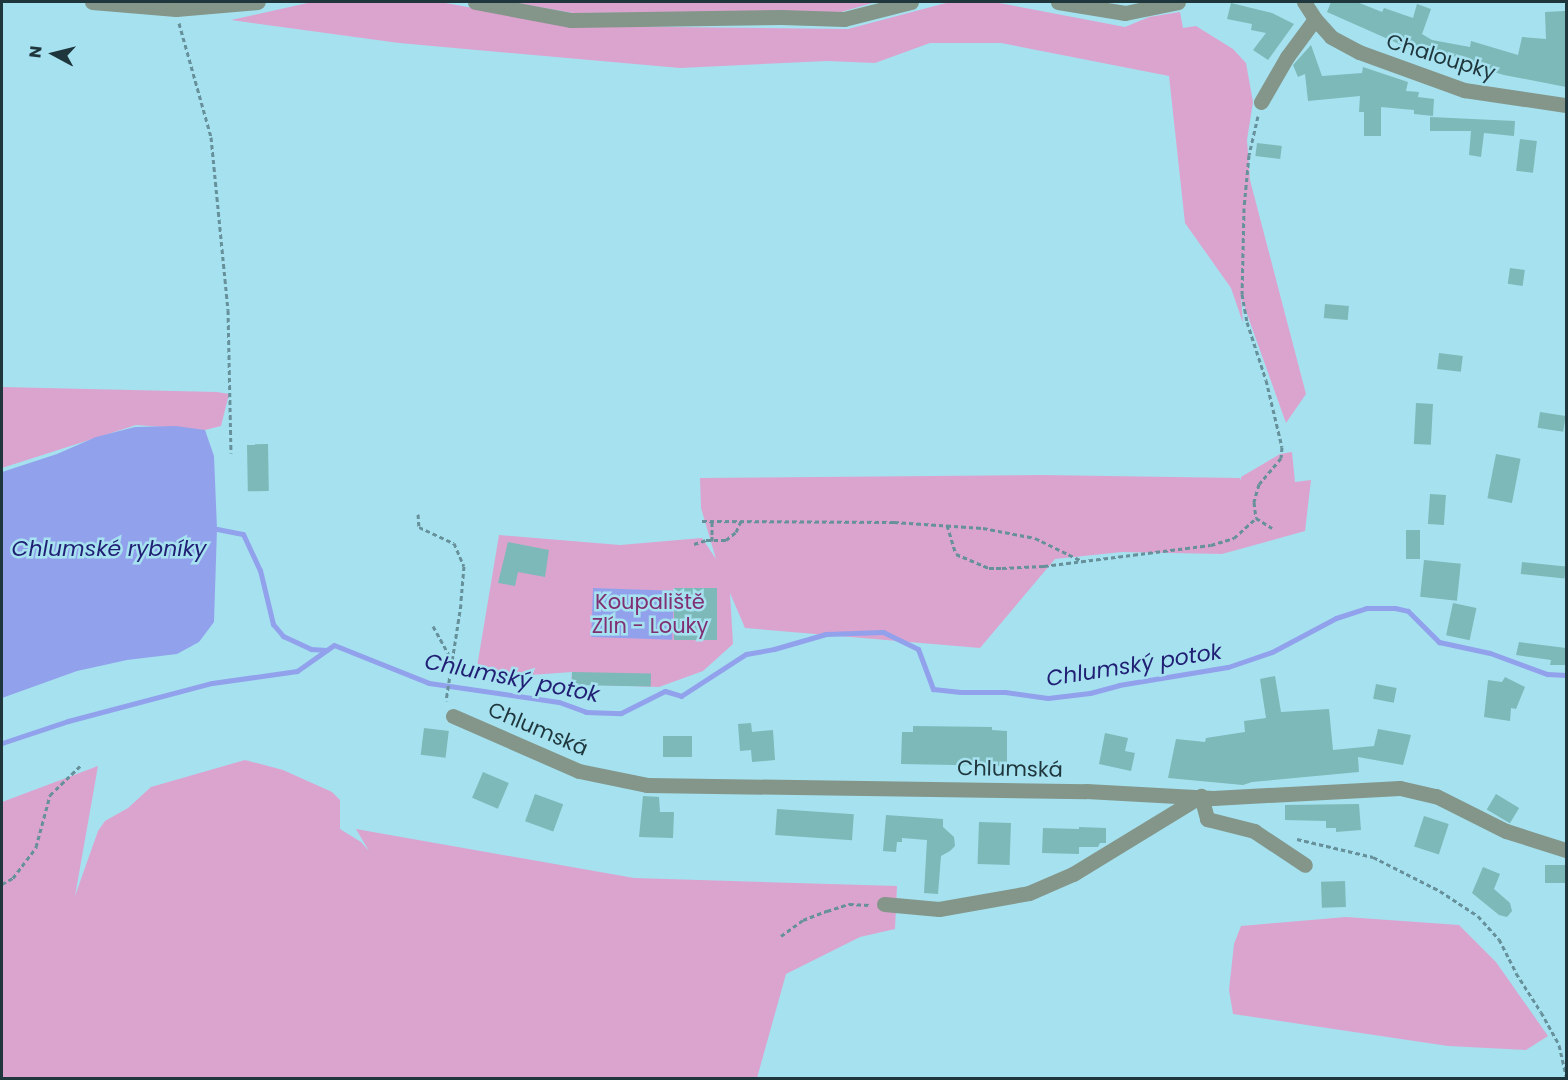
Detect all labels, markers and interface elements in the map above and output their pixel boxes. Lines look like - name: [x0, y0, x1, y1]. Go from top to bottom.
- north arrow: [24, 24, 84, 84]
- street label: Chaloupky: [1383, 28, 1499, 86]
- text: N: [23, 44, 48, 59]
- water label: Chlumské rybníky: [12, 536, 206, 562]
- park label: Koupaliště Zlín - Louky: [592, 589, 708, 639]
- water label: Chlumský potok: [1044, 638, 1224, 692]
- water label: Chlumský potok: [422, 648, 602, 708]
- street label: Chlumská: [484, 697, 592, 761]
- street label: Chlumská: [957, 755, 1063, 783]

